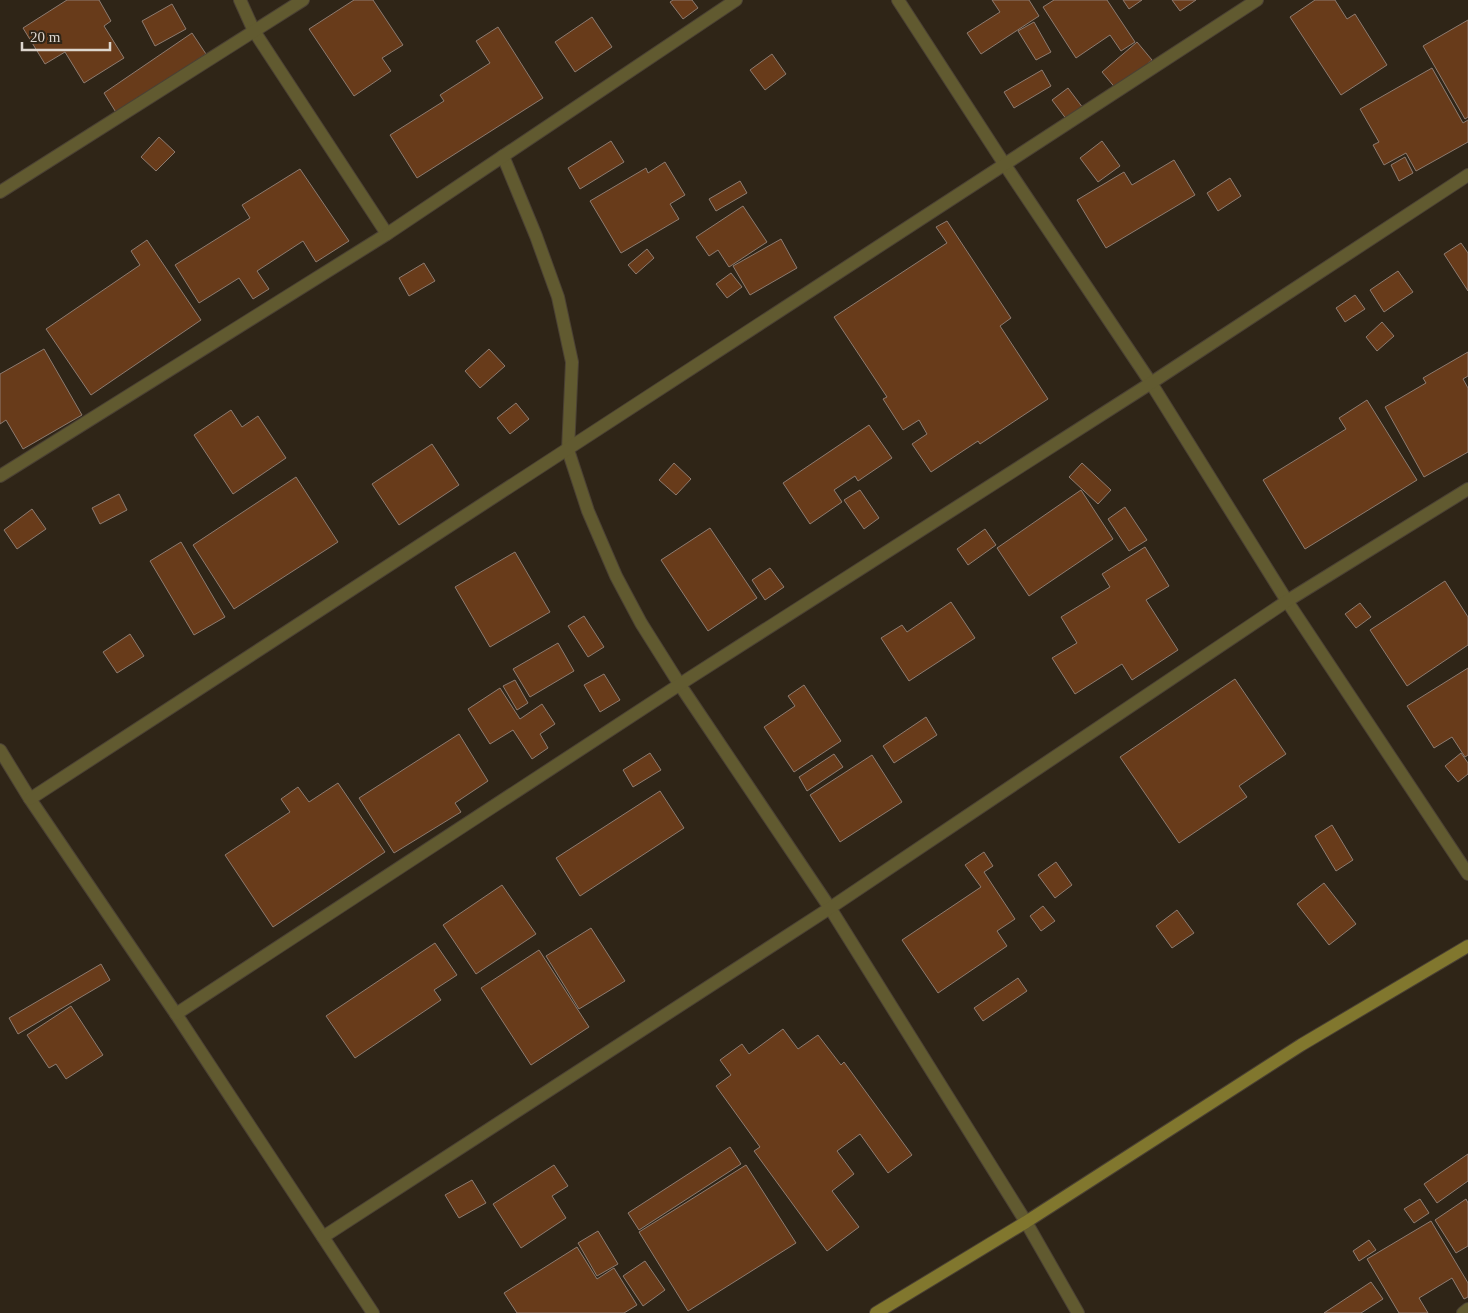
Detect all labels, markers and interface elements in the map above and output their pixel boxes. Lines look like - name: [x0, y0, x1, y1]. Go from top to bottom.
- scale bar: [22, 20, 110, 52]
- text: 20 m: [30, 29, 61, 45]

